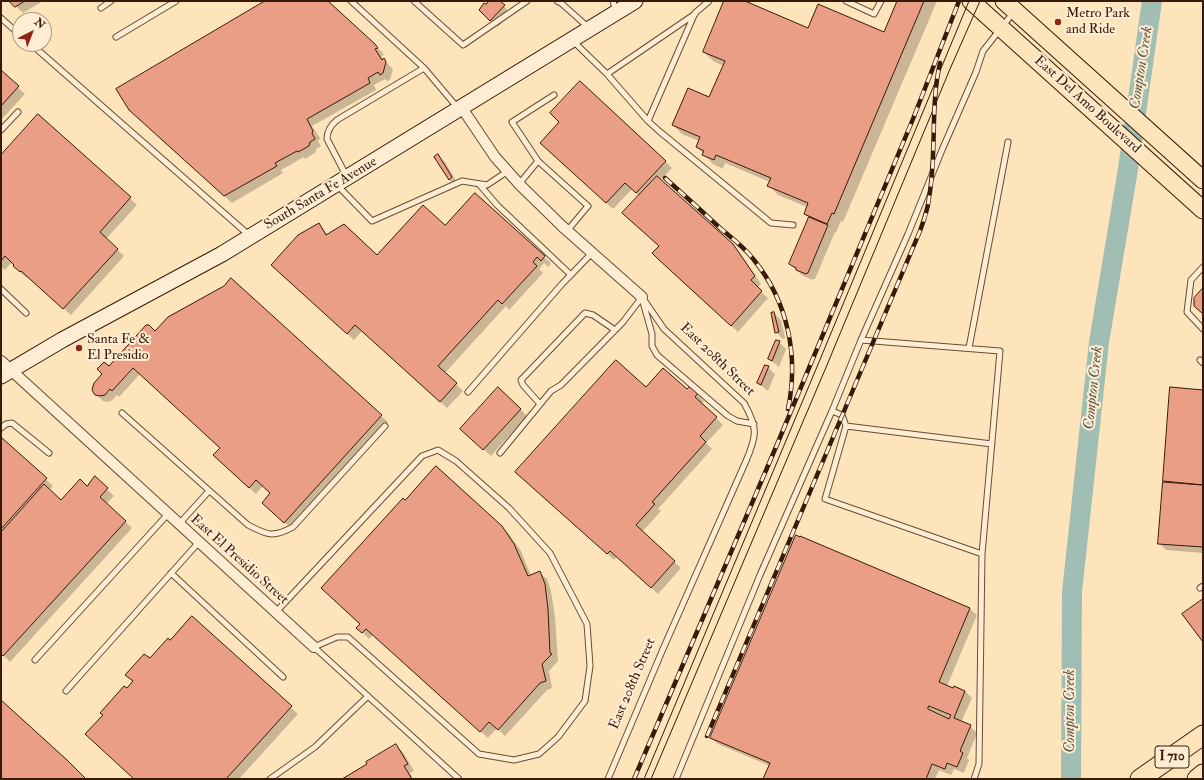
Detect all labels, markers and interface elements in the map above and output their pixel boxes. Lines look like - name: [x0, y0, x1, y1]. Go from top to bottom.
- place label: Metro Park and Ride: [1066, 6, 1130, 38]
- north arrow: [12, 12, 52, 52]
- text: N: [32, 15, 48, 32]
- marker: Metro Park and Ride: [1053, 17, 1063, 27]
- water label: Compton Creek: [1127, 25, 1157, 111]
- street label: East Del Amo Boulevard: [1030, 53, 1144, 157]
- street label: South Santa Fe Avenue: [262, 154, 380, 234]
- street label: East 208th Street: [676, 320, 758, 400]
- place label: Santa Fe & El Presidio: [87, 332, 150, 364]
- marker: Santa Fe & El Presidio: [74, 343, 84, 353]
- water label: Compton Creek: [1081, 345, 1107, 431]
- street label: East El Presidio Street: [186, 512, 292, 608]
- street label: East 208th Street: [606, 636, 660, 732]
- water label: Compton Creek: [1062, 669, 1080, 753]
- road number: I 710: [1155, 746, 1189, 768]

